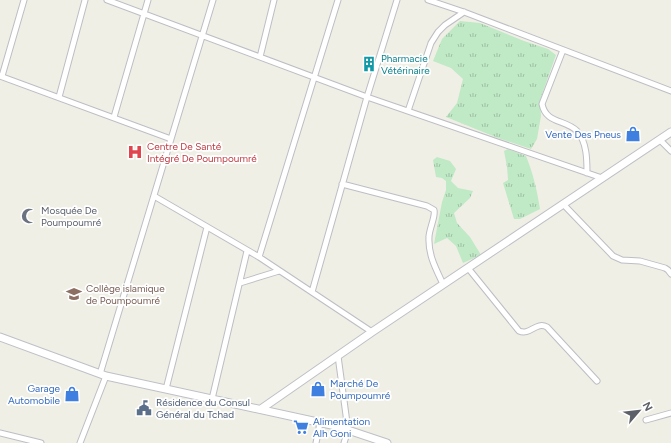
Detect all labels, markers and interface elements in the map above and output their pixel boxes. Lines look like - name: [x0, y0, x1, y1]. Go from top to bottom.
- place label: Pharmacie Vétérinaire: [381, 52, 430, 77]
- building icon: Pharmacie Vétérinaire: [360, 55, 378, 73]
- shop icon: Vente Des Pneus: [624, 125, 642, 143]
- place label: Vente Des Pneus: [545, 128, 621, 141]
- place label: Centre De Santé Intégré De Poumpoumré: [147, 140, 257, 165]
- hospital icon: Centre De Santé Intégré De Poumpoumré: [126, 143, 144, 161]
- place label: Mosquée De Poumpoumré: [41, 204, 102, 229]
- mosque icon: Mosquée De Poumpoumré: [20, 207, 38, 225]
- place label: Collège islamique de Poumpoumré: [86, 282, 165, 307]
- school or university icon: Collège islamique de Poumpoumré: [65, 285, 83, 303]
- place label: Marché De Poumpoumré: [330, 377, 391, 402]
- shop icon: Marché De Poumpoumré: [309, 380, 327, 398]
- place label: Garage Automobile: [8, 382, 61, 407]
- shop icon: Garage Automobile: [63, 385, 81, 403]
- north arrow: [619, 391, 659, 431]
- place label: Résidence du Consul Général du Tchad: [156, 396, 250, 421]
- public building icon: Résidence du Consul Général du Tchad: [135, 399, 153, 417]
- text: N: [640, 400, 655, 413]
- place label: Alimentation Alh Goni: [313, 415, 371, 440]
- supermarket icon: Alimentation Alh Goni: [292, 418, 310, 436]

